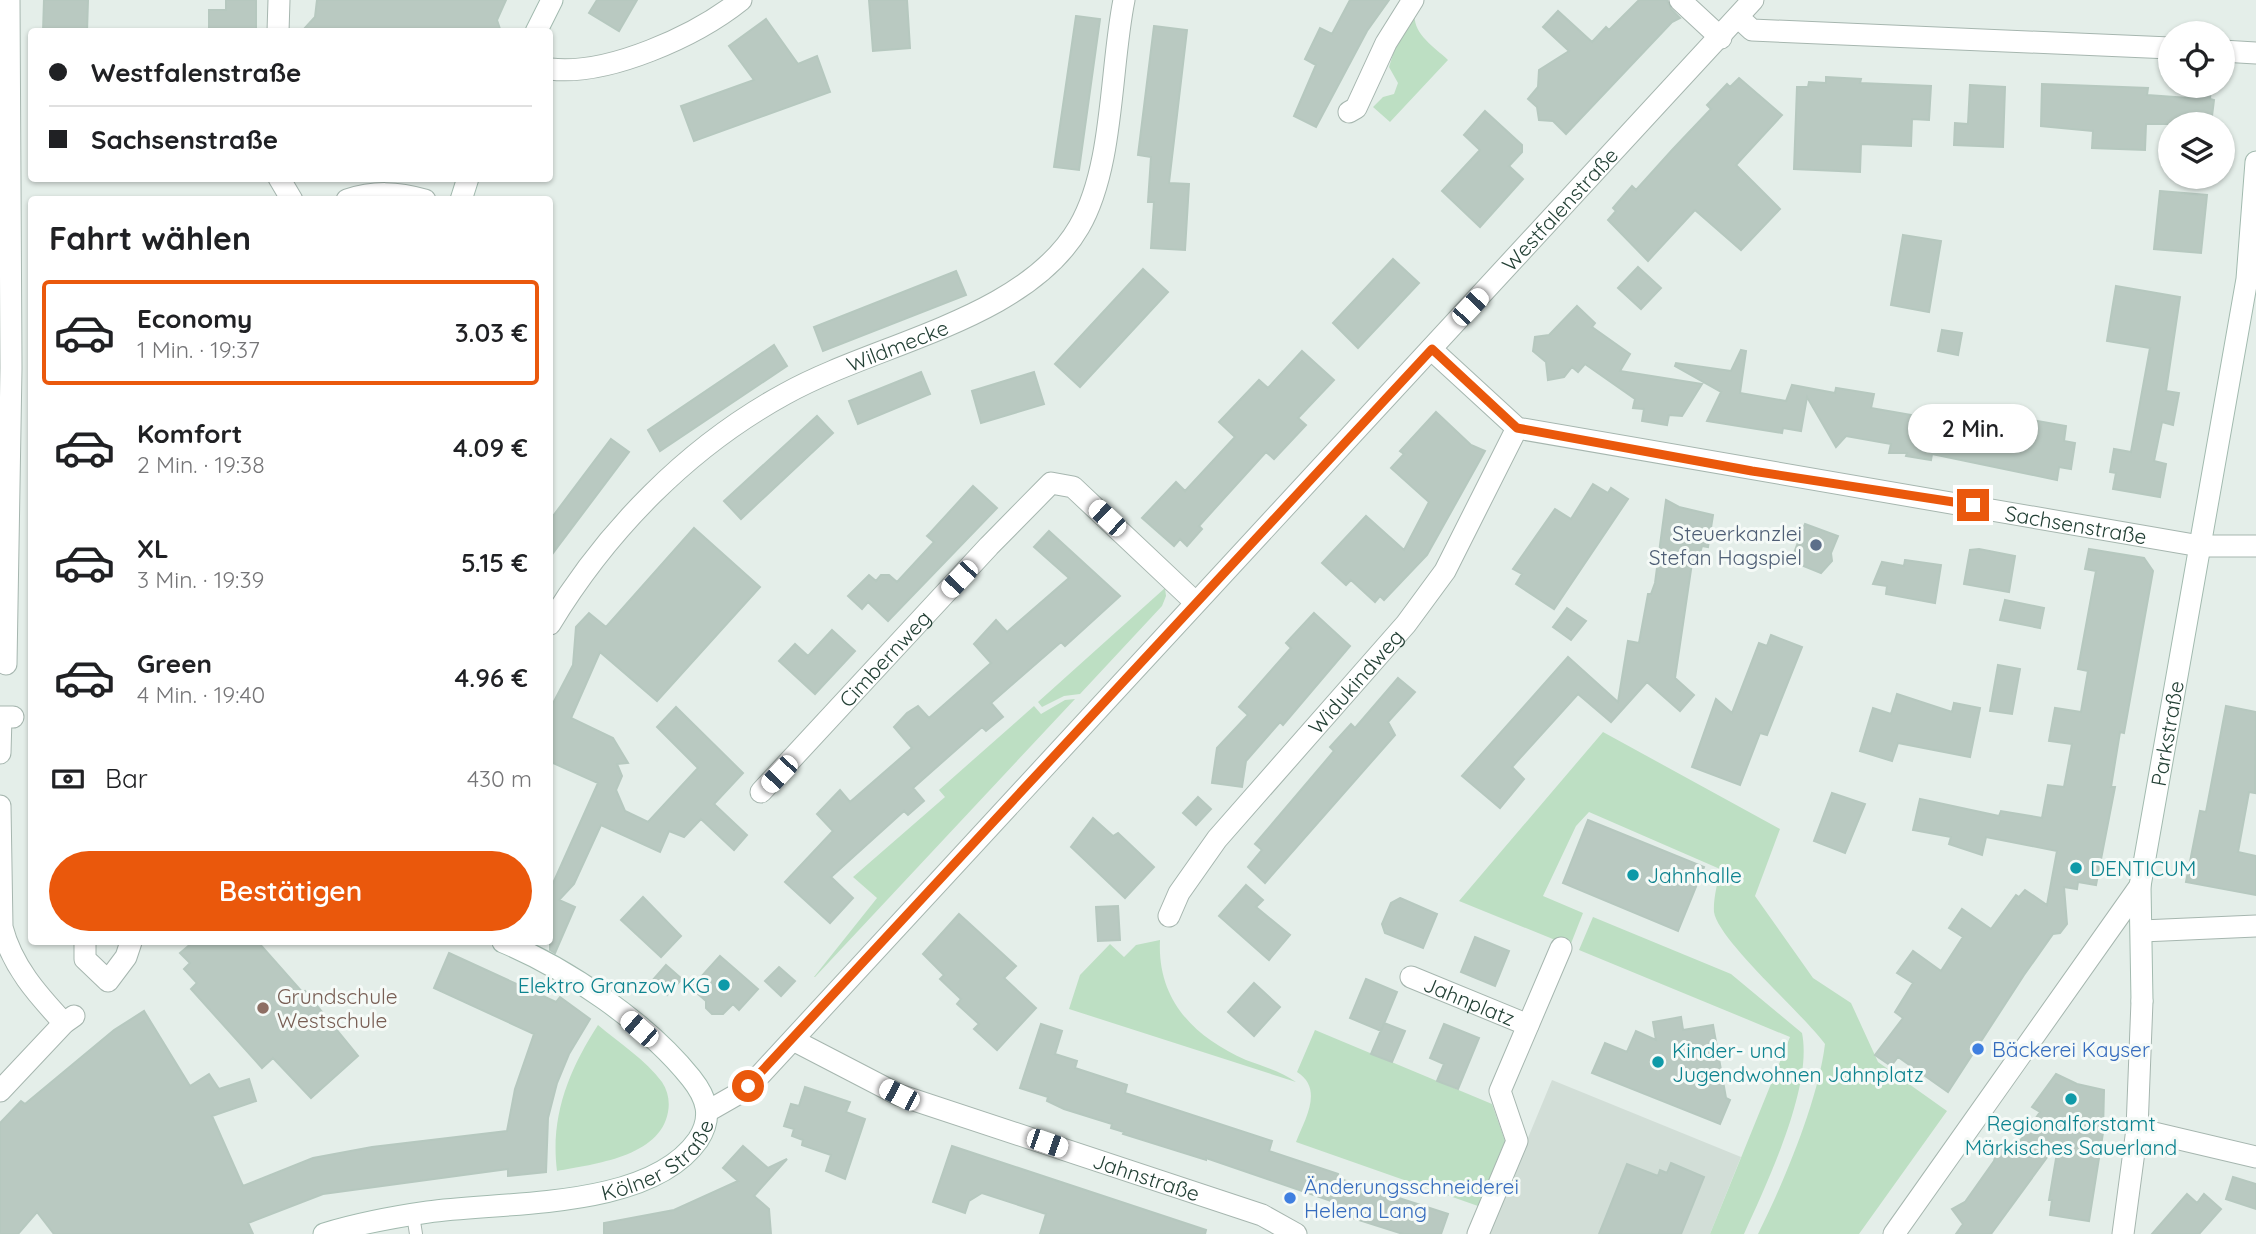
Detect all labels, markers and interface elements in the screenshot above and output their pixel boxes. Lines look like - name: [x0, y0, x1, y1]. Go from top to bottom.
- map controls: [2158, 21, 2235, 189]
- button: locate: [2158, 21, 2235, 98]
- text: Westfalenstraße: [91, 56, 301, 89]
- button: layers: [2158, 112, 2235, 189]
- text: Sachsenstraße: [91, 123, 278, 156]
- street label: Westfalenstraße: [1496, 142, 1623, 277]
- text: Fahrt wählen: [49, 218, 251, 258]
- car: [1448, 284, 1493, 330]
- icon: car: [53, 301, 116, 364]
- text: Economy: [137, 302, 252, 335]
- street label: Wildmecke: [843, 314, 952, 377]
- text: 3.03 €: [455, 316, 528, 349]
- text: 1 Min. · 19:37: [137, 335, 260, 364]
- callout: 2 Min.: [1908, 404, 2038, 452]
- text: 2 Min.: [1942, 414, 2004, 443]
- icon: car: [53, 416, 116, 479]
- text: Komfort: [137, 417, 242, 450]
- text: 4.09 €: [453, 431, 528, 464]
- text: 2 Min. · 19:38: [137, 450, 265, 479]
- route end: [1957, 489, 1989, 521]
- car: [1085, 496, 1130, 540]
- street label: Sachsenstraße: [2003, 500, 2149, 550]
- place label: Steuerkanzlei Stefan Hagspiel: [1649, 520, 1802, 570]
- icon: car: [53, 531, 116, 594]
- text: XL: [137, 532, 169, 565]
- marker: Steuerkanzlei Stefan Hagspiel: [1808, 537, 1824, 553]
- text: 5.15 €: [461, 546, 528, 579]
- car: [937, 556, 982, 602]
- text: 3 Min. · 19:39: [137, 565, 264, 594]
- street label: Cimbernweg: [833, 605, 936, 712]
- street label: Widukindweg: [1303, 624, 1409, 739]
- icon: car: [53, 646, 116, 709]
- text: Green: [137, 647, 212, 680]
- text: 4.96 €: [454, 661, 528, 694]
- street label: Parkstraße: [2145, 679, 2189, 788]
- text: 4 Min. · 19:40: [137, 680, 265, 709]
- car: [757, 751, 802, 797]
- icon: cash: [49, 760, 87, 798]
- text: Bar: [105, 762, 148, 795]
- text: 430 m: [467, 764, 532, 793]
- button: Bestätigen: [49, 851, 532, 931]
- place label: DENTICUM: [2090, 855, 2196, 881]
- marker: DENTICUM: [2068, 860, 2084, 876]
- place label: Jahnhalle: [1647, 862, 1742, 888]
- marker: Jahnhalle: [1625, 867, 1641, 883]
- street label: Jahnplatz: [1420, 971, 1519, 1031]
- place label: Elektro Granzow KG: [518, 972, 710, 998]
- marker: Elektro Granzow KG: [716, 977, 732, 993]
- place label: Grundschule Westschule: [277, 983, 398, 1033]
- marker: Grundschule Westschule: [255, 1000, 271, 1016]
- car: [617, 1007, 662, 1051]
- place label: Bäckerei Kayser: [1992, 1036, 2150, 1062]
- place label: Kinder- und Jugendwohnen Jahnplatz: [1672, 1037, 1924, 1087]
- marker: Bäckerei Kayser: [1970, 1041, 1986, 1057]
- marker: Kinder- und Jugendwohnen Jahnplatz: [1650, 1054, 1666, 1070]
- route start: [732, 1070, 764, 1102]
- car: [876, 1076, 923, 1114]
- marker: Regionalforstamt Märkisches Sauerland: [2063, 1091, 2079, 1107]
- place label: Regionalforstamt Märkisches Sauerland: [1965, 1110, 2177, 1160]
- street label: Kölner Straße: [599, 1117, 719, 1206]
- car: [1024, 1126, 1071, 1160]
- street label: Jahnstraße: [1090, 1147, 1203, 1207]
- place label: Änderungsschneiderei Helena Lang: [1304, 1173, 1519, 1223]
- marker: Änderungsschneiderei Helena Lang: [1282, 1190, 1298, 1206]

